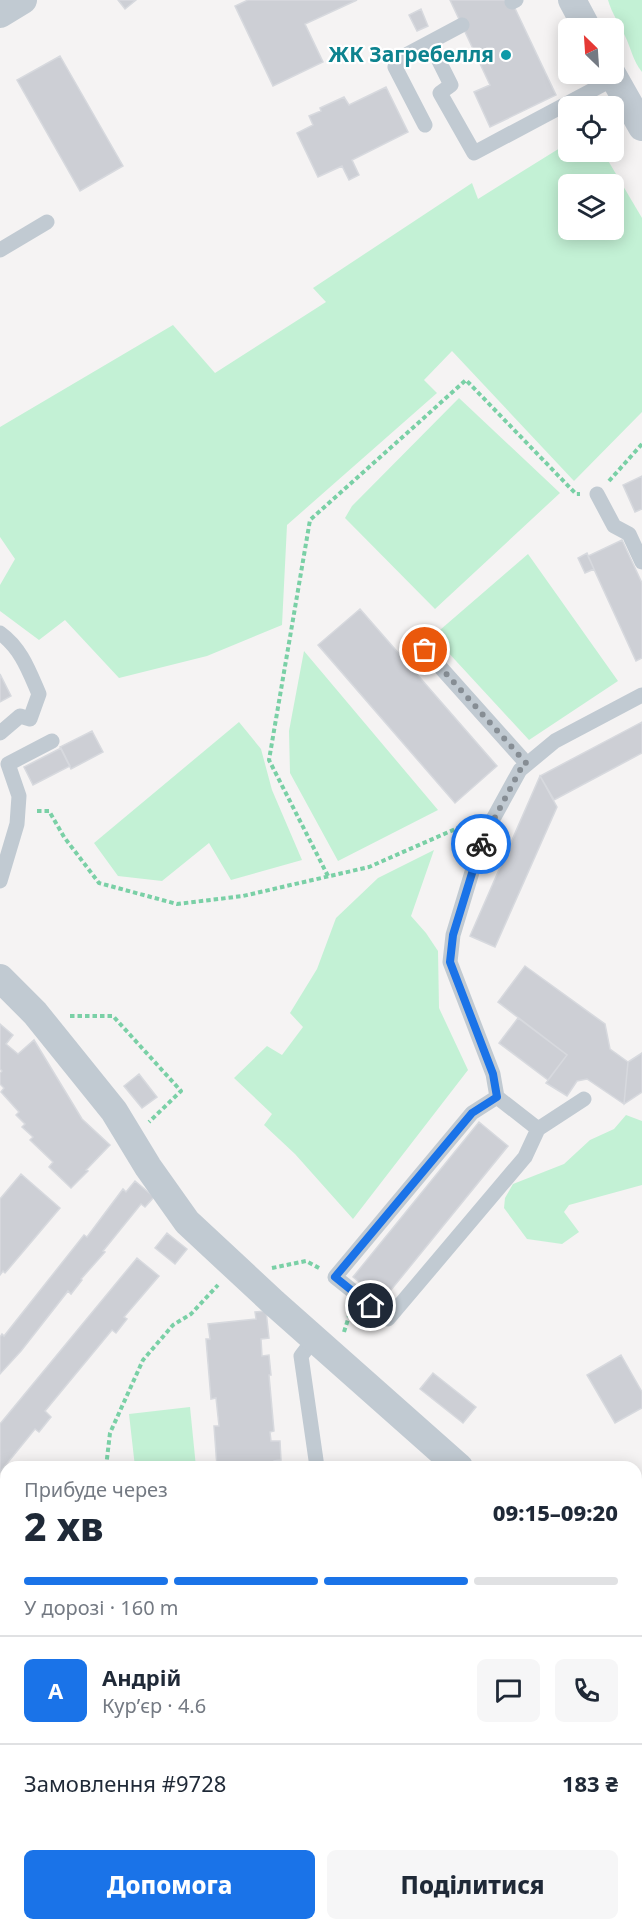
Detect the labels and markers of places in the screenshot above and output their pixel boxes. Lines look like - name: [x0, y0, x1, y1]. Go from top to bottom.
- place label: ЖК Загребелля: [328, 40, 494, 68]
- marker: ЖК Загребелля: [499, 48, 513, 62]
- pin: [399, 624, 450, 675]
- pin: [345, 1280, 396, 1331]

